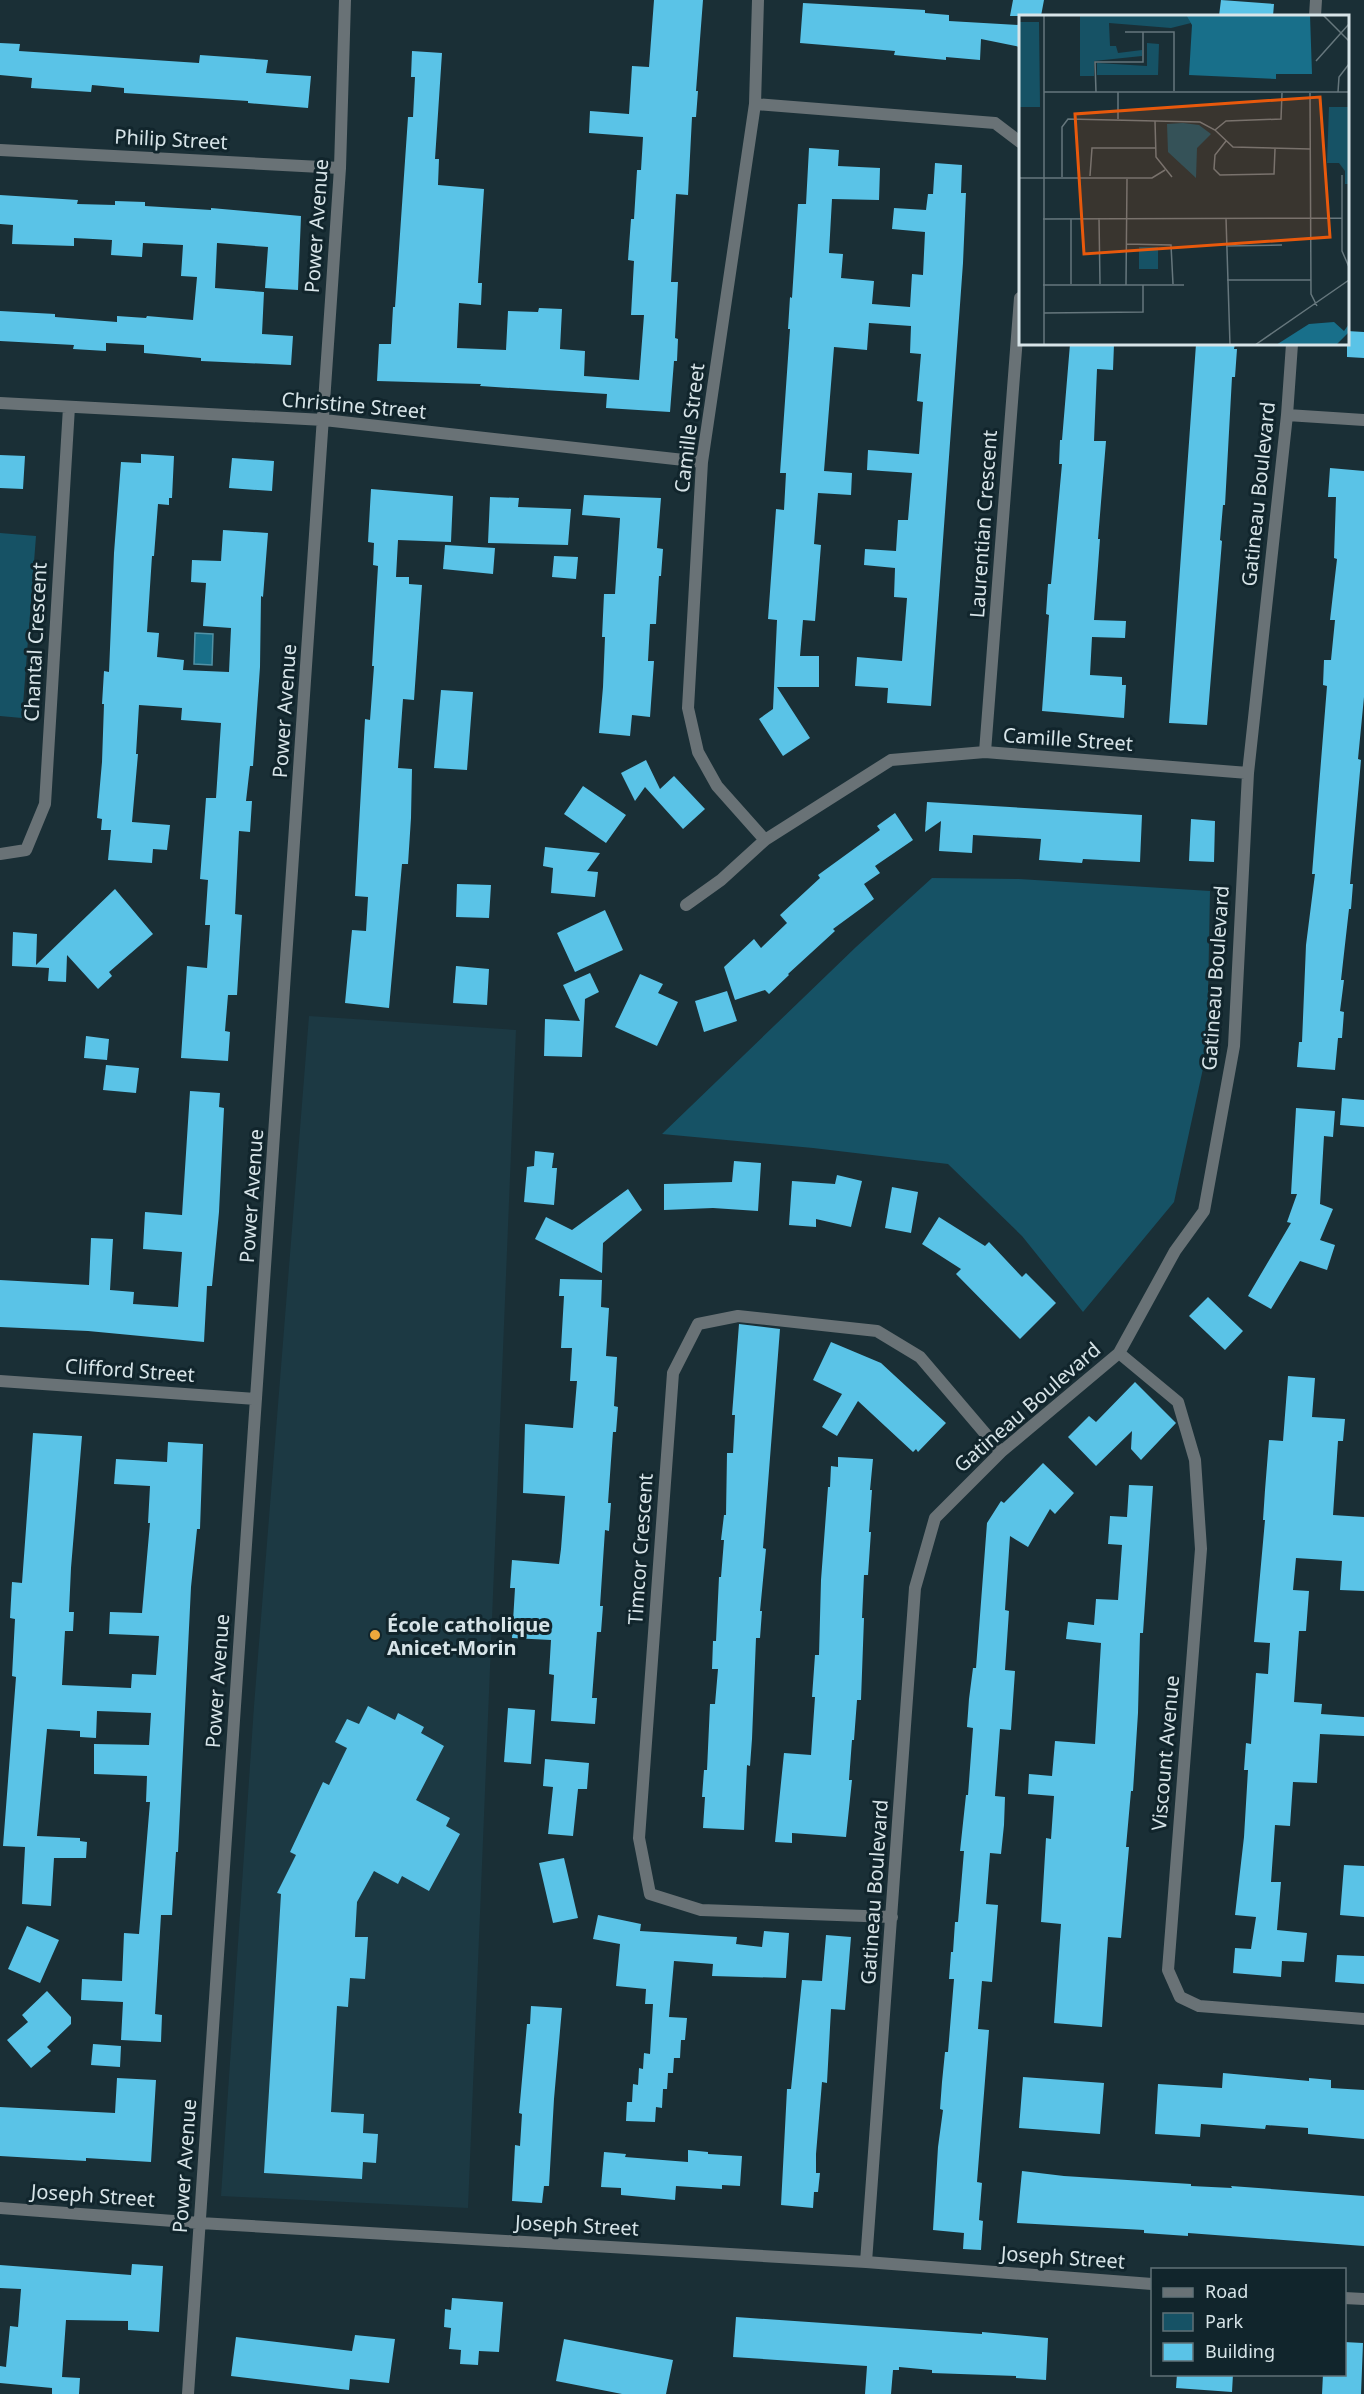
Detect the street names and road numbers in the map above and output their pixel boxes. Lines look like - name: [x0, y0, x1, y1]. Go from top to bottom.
- street label: Philip Street: [114, 123, 228, 155]
- street label: Power Avenue: [298, 158, 334, 294]
- street label: Camille Street: [668, 362, 710, 494]
- street label: Christine Street: [281, 385, 427, 425]
- street label: Gatineau Boulevard: [1235, 400, 1281, 588]
- street label: Laurentian Crescent: [963, 429, 1003, 619]
- street label: Chantal Crescent: [17, 562, 53, 722]
- street label: Power Avenue: [266, 643, 302, 779]
- street label: Camille Street: [1002, 721, 1134, 757]
- street label: Gatineau Boulevard: [1195, 884, 1235, 1072]
- street label: Power Avenue: [233, 1128, 269, 1264]
- street label: Gatineau Boulevard: [948, 1336, 1106, 1478]
- street label: Clifford Street: [64, 1352, 196, 1388]
- street label: Timcor Crescent: [621, 1472, 659, 1626]
- street label: Power Avenue: [199, 1613, 235, 1749]
- street label: Viscount Avenue: [1145, 1674, 1185, 1832]
- street label: Gatineau Boulevard: [854, 1798, 894, 1986]
- street label: Power Avenue: [166, 2098, 202, 2234]
- street label: Joseph Street: [28, 2177, 156, 2213]
- street label: Joseph Street: [512, 2208, 640, 2242]
- street label: Joseph Street: [998, 2239, 1126, 2275]

